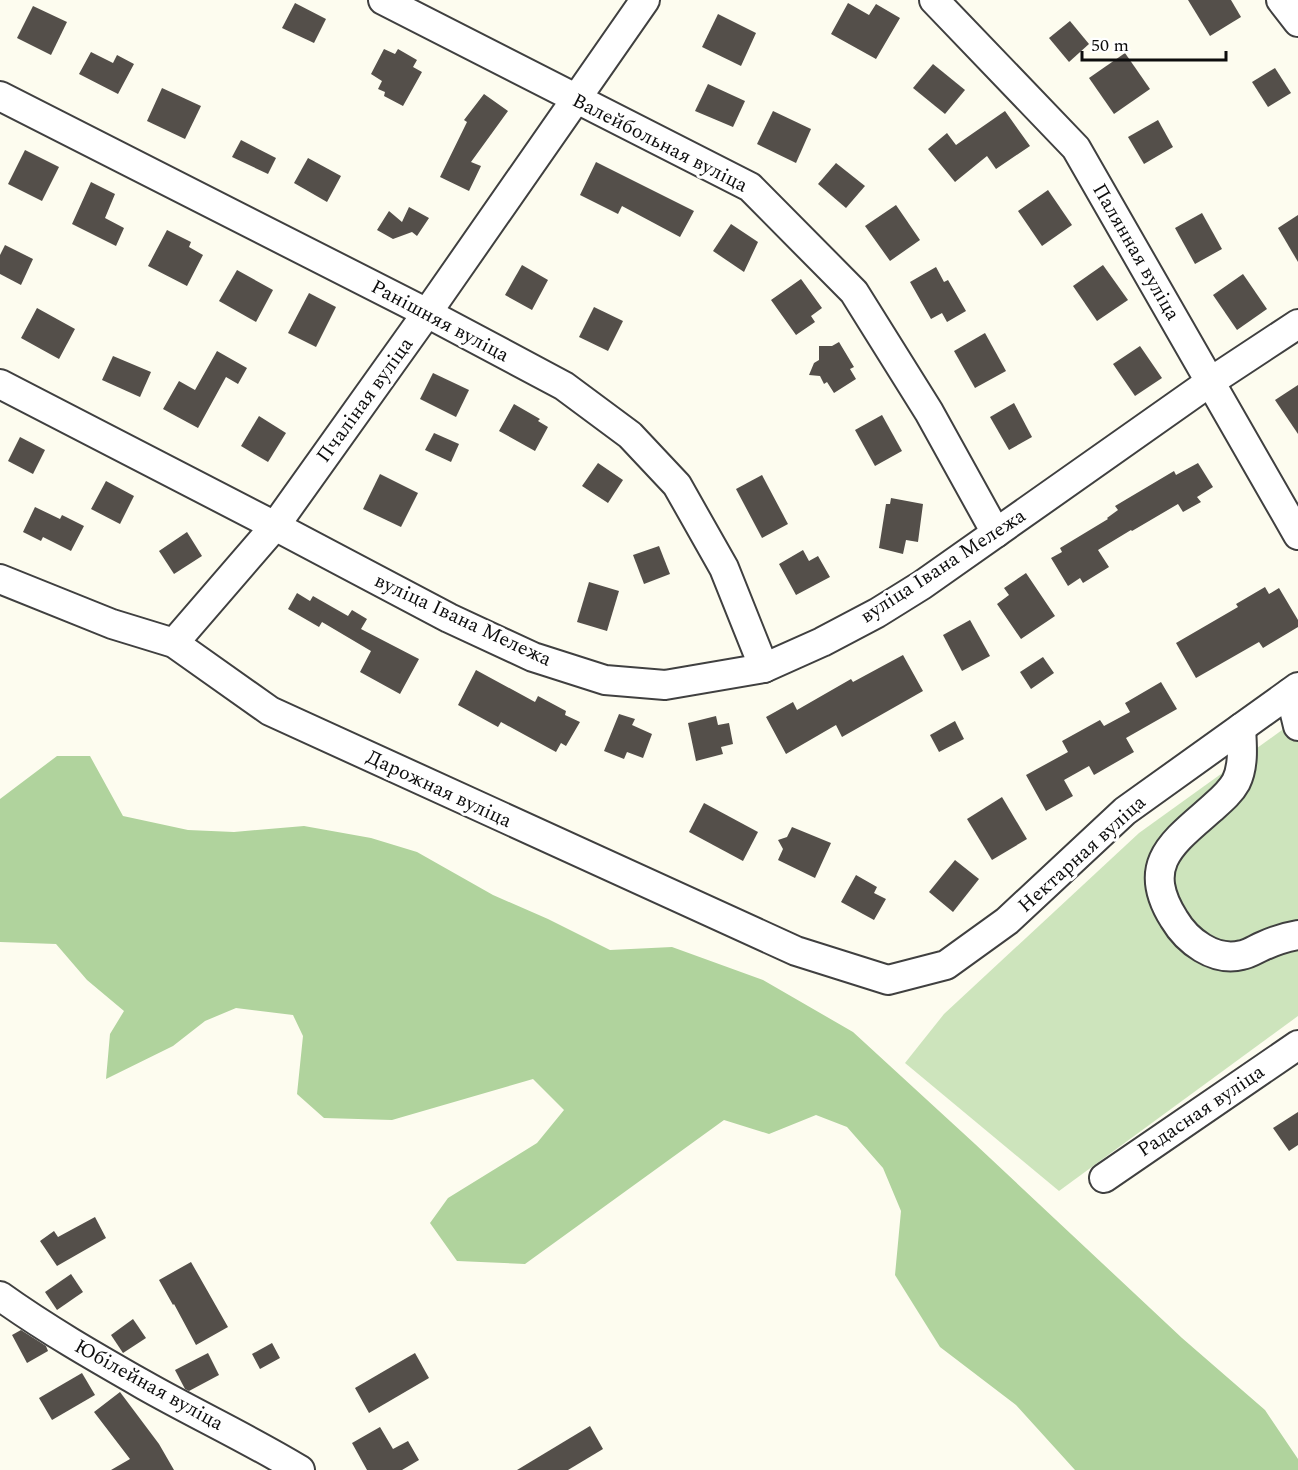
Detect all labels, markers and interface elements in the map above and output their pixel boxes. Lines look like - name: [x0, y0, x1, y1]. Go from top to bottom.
- scale bar: [1082, 24, 1226, 62]
- text: 50 m: [1091, 32, 1129, 59]
- street label: Валейбольная вуліца: [567, 86, 753, 200]
- street label: Палянная вуліца: [1084, 178, 1188, 326]
- street label: Ранішняя вуліца: [365, 272, 515, 370]
- street label: Пчаліная вуліца: [309, 331, 421, 469]
- street label: вуліца Івана Мележа: [854, 501, 1032, 631]
- street label: вуліца Івана Мележа: [370, 566, 557, 674]
- street label: Дарожная вуліца: [361, 742, 517, 836]
- street label: Нектарная вуліца: [1011, 788, 1153, 920]
- street label: Радасная вуліца: [1131, 1057, 1271, 1165]
- street label: Юбілейная вуліца: [69, 1332, 229, 1439]

